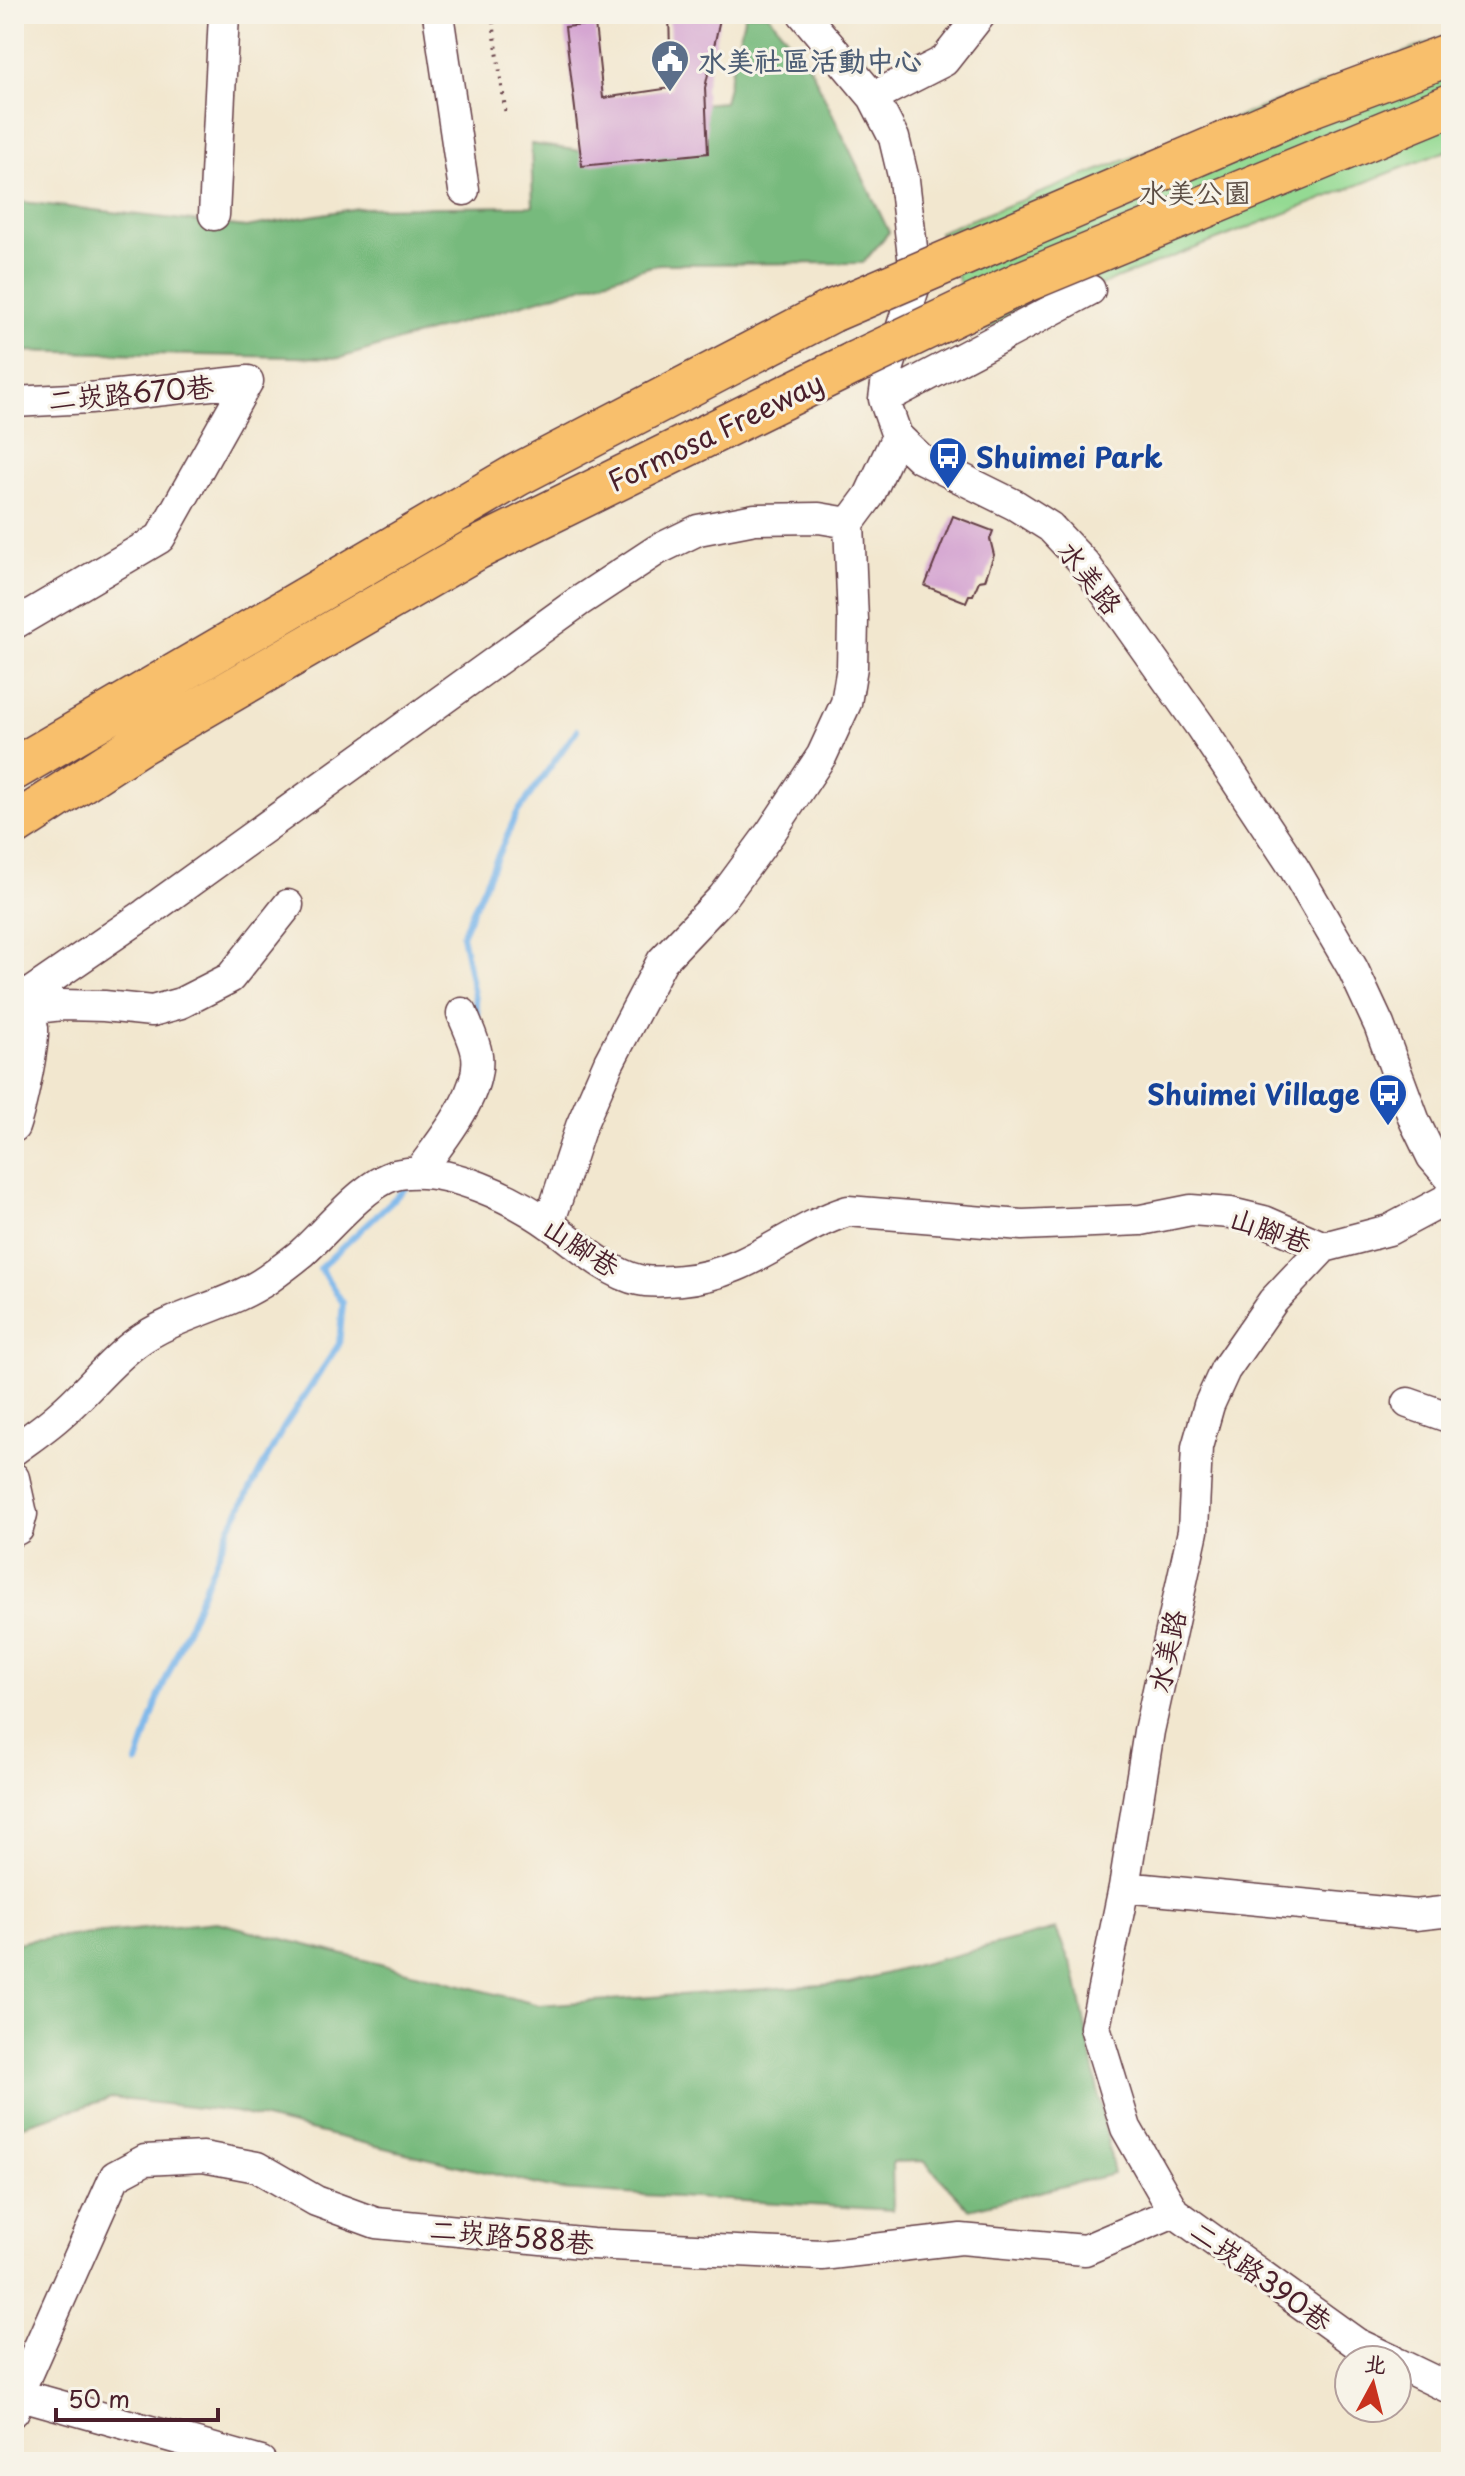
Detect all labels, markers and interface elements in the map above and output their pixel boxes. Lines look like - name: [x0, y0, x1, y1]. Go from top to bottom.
- public building icon: 水美社區活動中心: [649, 38, 691, 93]
- place label: 水美社區活動中心: [698, 38, 922, 81]
- park label: 水美公園: [1139, 170, 1251, 213]
- street label: Formosa Freeway: [600, 360, 830, 502]
- street label: 二崁路670巷: [46, 363, 217, 421]
- bus stop icon: Shuimei Park: [927, 435, 969, 490]
- place label: Shuimei Park: [976, 435, 1163, 478]
- street label: 水美路: [1048, 531, 1134, 623]
- place label: Shuimei Village: [1147, 1072, 1360, 1115]
- bus stop icon: Shuimei Village: [1367, 1072, 1409, 1127]
- street label: 山腳巷: [1224, 1195, 1319, 1263]
- street label: 山腳巷: [535, 1205, 630, 1287]
- street label: 水美路: [1136, 1605, 1196, 1697]
- street label: 二崁路588巷: [428, 2206, 597, 2264]
- street label: 二崁路390巷: [1182, 2209, 1343, 2342]
- north arrow: [1333, 2344, 1413, 2424]
- text: 北: [1363, 2345, 1389, 2380]
- scale bar: [56, 2372, 218, 2422]
- text: 50 m: [68, 2380, 130, 2416]

